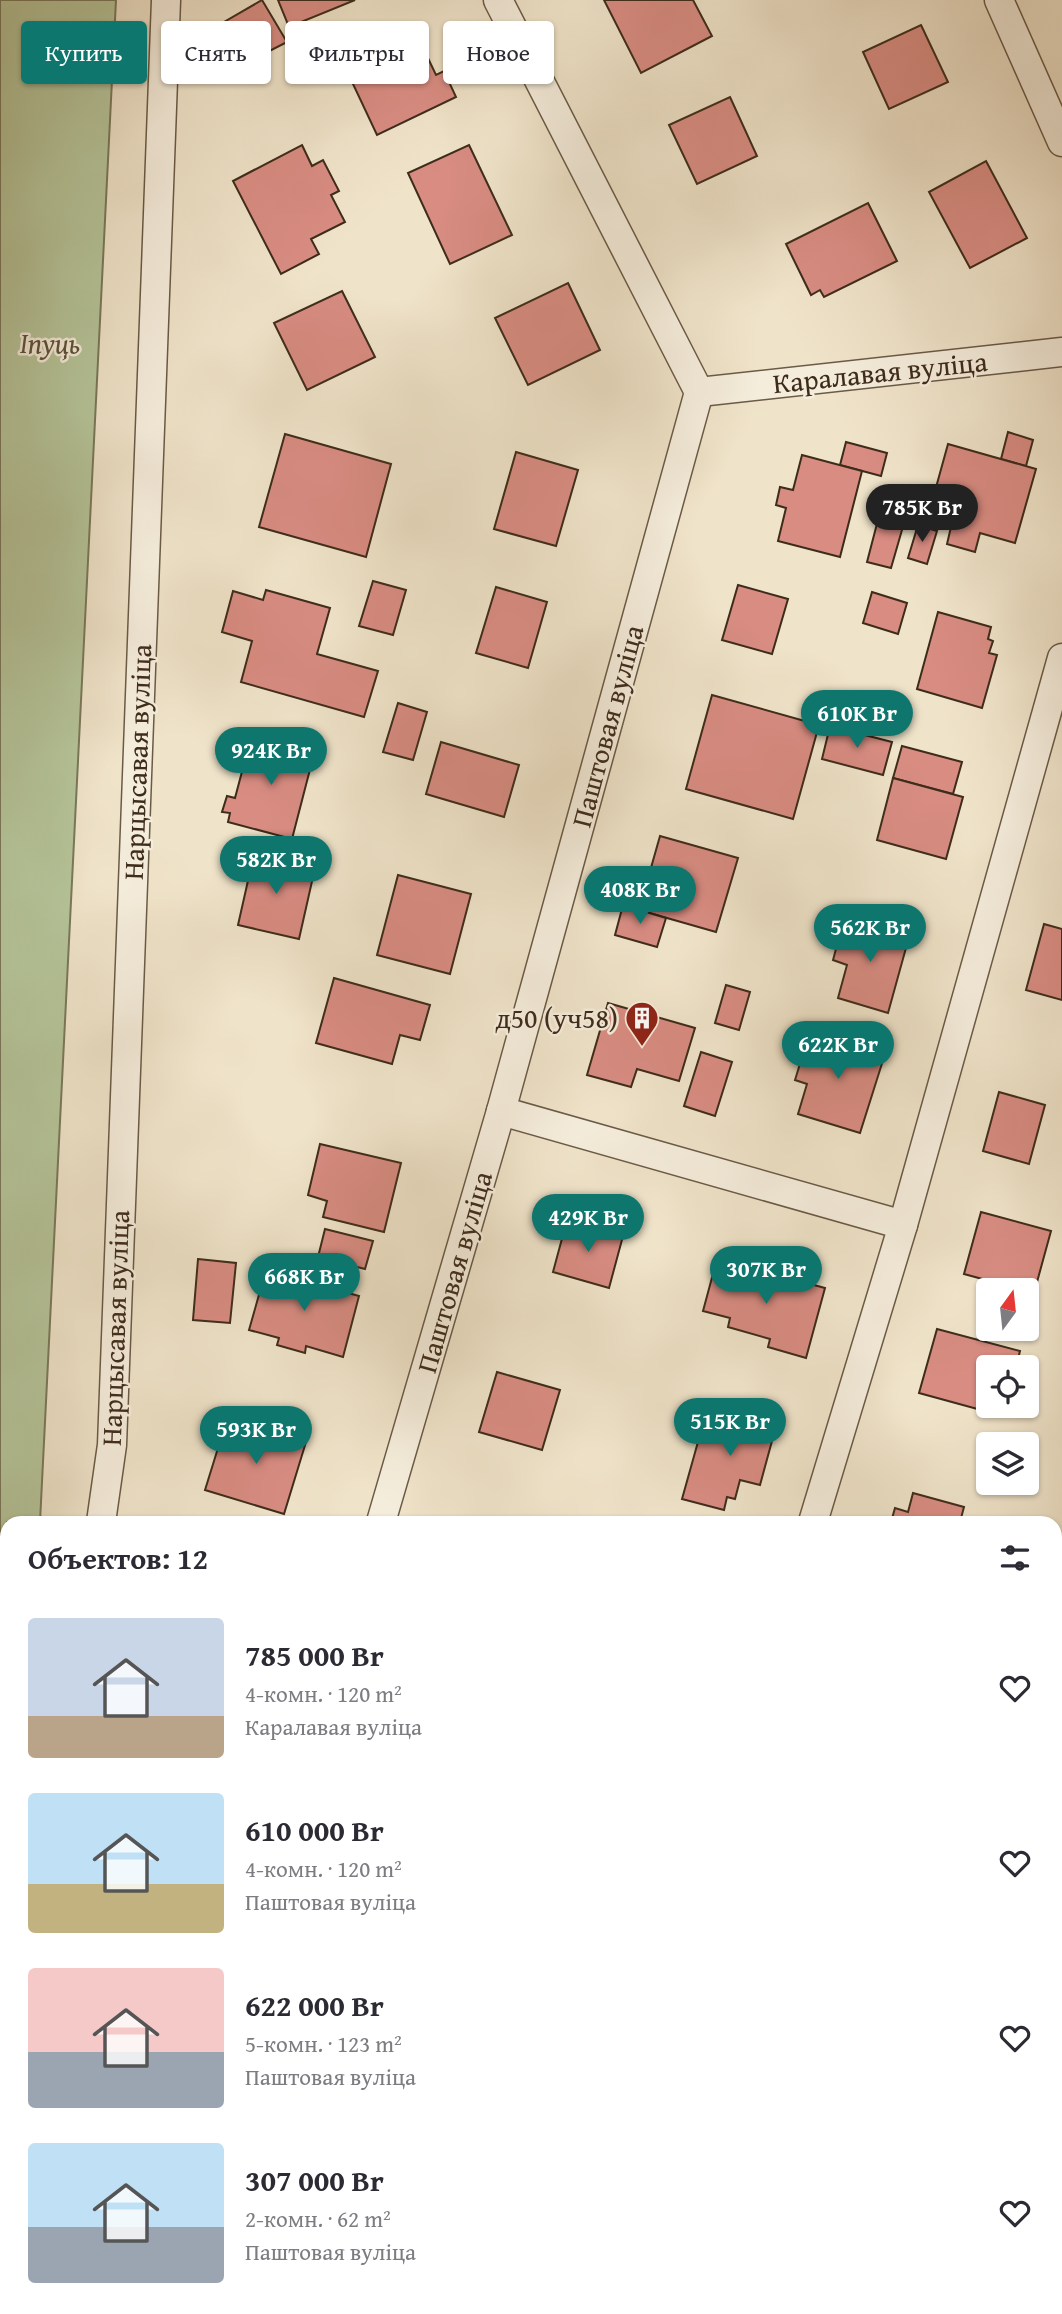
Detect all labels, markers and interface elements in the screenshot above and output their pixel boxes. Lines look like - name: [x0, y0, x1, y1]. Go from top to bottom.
- chip: Купить: [21, 21, 147, 84]
- chip: Снять: [161, 21, 271, 84]
- chip: Фильтры: [285, 21, 429, 84]
- chip: Новое: [443, 21, 554, 84]
- park label: Іпуць: [20, 322, 80, 363]
- street label: Каралавая вуліца: [771, 340, 990, 403]
- pin: 785K Br: [857, 484, 987, 544]
- text: 785K Br: [882, 490, 962, 523]
- street label: Паштовая вуліца: [560, 619, 653, 832]
- street label: Нарцысавая вуліца: [112, 643, 161, 881]
- pin: 610K Br: [792, 690, 922, 750]
- text: 610K Br: [817, 696, 897, 729]
- pin: 924K Br: [206, 728, 336, 787]
- text: 924K Br: [231, 733, 311, 766]
- pin: 582K Br: [211, 836, 341, 896]
- text: 582K Br: [236, 842, 316, 875]
- pin: 408K Br: [575, 866, 705, 926]
- text: 408K Br: [600, 872, 680, 905]
- pin: 562K Br: [805, 904, 935, 964]
- text: 562K Br: [830, 910, 910, 943]
- place label: д50 (уч58): [495, 997, 618, 1038]
- building icon: д50 (уч58): [623, 999, 661, 1048]
- pin: 622K Br: [773, 1021, 903, 1081]
- text: 622K Br: [798, 1027, 878, 1060]
- street label: Паштовая вуліца: [405, 1166, 502, 1378]
- pin: 429K Br: [523, 1194, 653, 1254]
- text: 429K Br: [548, 1200, 628, 1233]
- street label: Нарцысавая вуліца: [90, 1209, 139, 1447]
- pin: 307K Br: [701, 1246, 831, 1306]
- text: 307K Br: [726, 1252, 806, 1285]
- pin: 668K Br: [239, 1254, 369, 1313]
- text: 668K Br: [264, 1259, 344, 1292]
- north arrow: [976, 1278, 1040, 1340]
- map controls: [976, 1278, 1039, 1495]
- button: locate: [976, 1355, 1039, 1418]
- pin: 515K Br: [665, 1398, 795, 1458]
- text: 515K Br: [690, 1404, 770, 1437]
- pin: 593K Br: [191, 1406, 321, 1466]
- text: 593K Br: [216, 1412, 296, 1445]
- button: layers: [976, 1432, 1039, 1495]
- text: Объектов: 12: [28, 1536, 208, 1580]
- icon: filters: [996, 1539, 1034, 1577]
- text: 785 000 Br: [245, 1633, 384, 1677]
- icon: home: [84, 1646, 168, 1730]
- icon: heart: [996, 1669, 1034, 1707]
- text: 4-комн. · 120 m²: [245, 1677, 402, 1710]
- text: Каралавая вуліца: [245, 1710, 422, 1743]
- text: 610 000 Br: [245, 1808, 384, 1852]
- icon: home: [84, 1821, 168, 1905]
- icon: heart: [996, 1844, 1034, 1882]
- text: 4-комн. · 120 m²: [245, 1852, 402, 1885]
- text: Паштовая вуліца: [245, 1885, 416, 1918]
- text: 622 000 Br: [245, 1983, 384, 2027]
- icon: home: [84, 1996, 168, 2080]
- icon: heart: [996, 2019, 1034, 2057]
- text: 5-комн. · 123 m²: [245, 2027, 402, 2060]
- text: Паштовая вуліца: [245, 2060, 416, 2093]
- text: 307 000 Br: [245, 2158, 384, 2202]
- icon: home: [84, 2171, 168, 2255]
- icon: heart: [996, 2194, 1034, 2232]
- text: 2-комн. · 62 m²: [245, 2202, 391, 2235]
- text: Паштовая вуліца: [245, 2235, 416, 2268]

